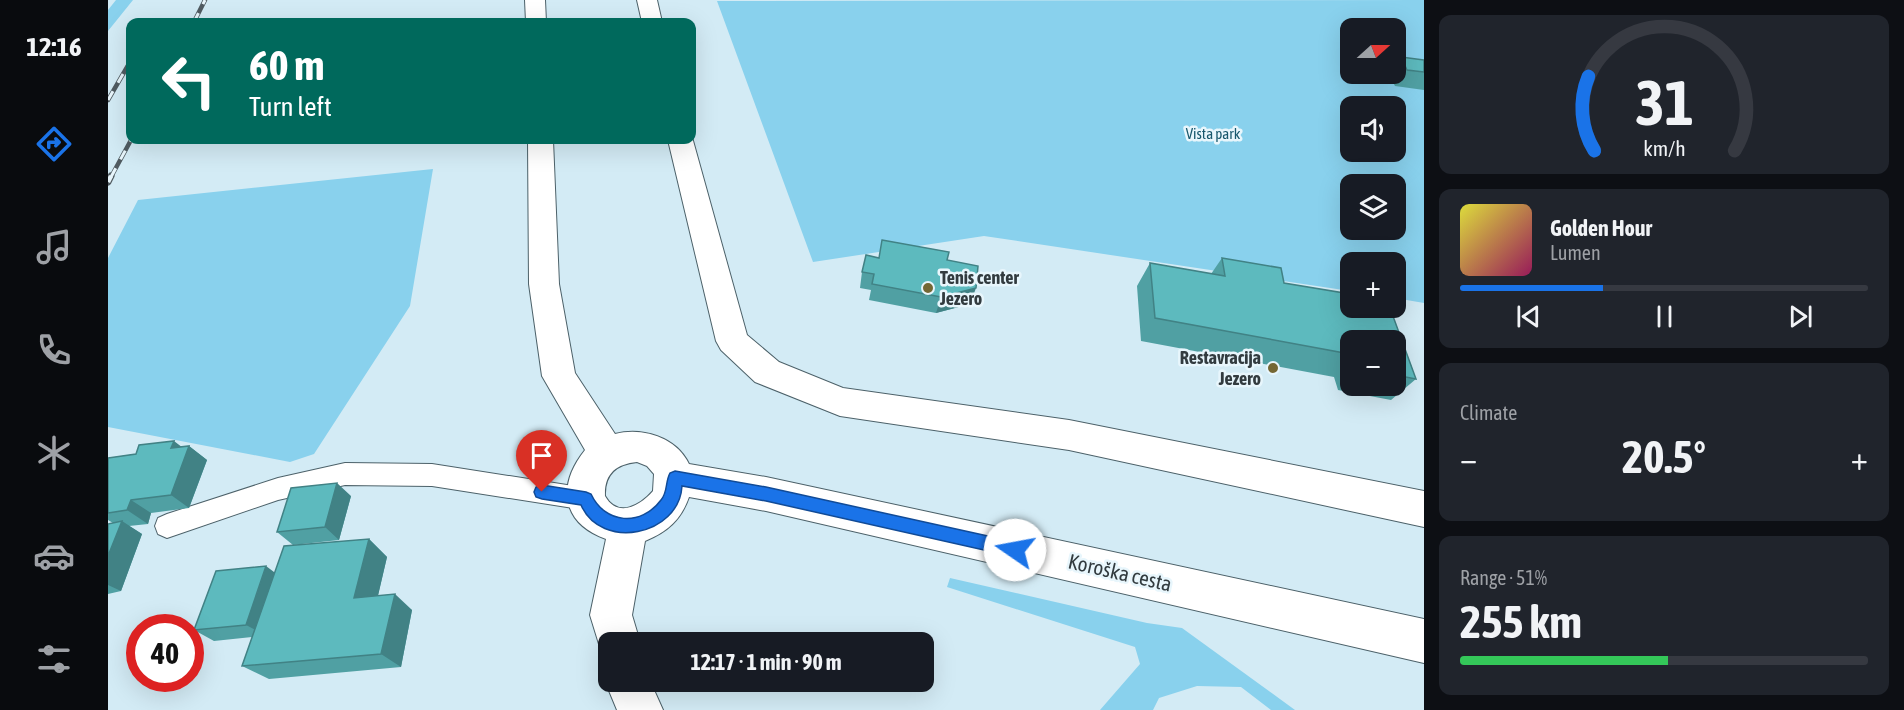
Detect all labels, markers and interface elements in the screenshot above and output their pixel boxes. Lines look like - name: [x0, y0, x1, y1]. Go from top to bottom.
- north arrow: [1340, 18, 1406, 84]
- map controls: [1340, 18, 1406, 396]
- text: 12:16: [26, 31, 82, 62]
- text: 60 m: [249, 41, 324, 89]
- icon: left: [150, 42, 228, 120]
- text: 31: [1635, 68, 1693, 139]
- text: Turn left: [249, 91, 332, 122]
- button: sound: [1340, 96, 1406, 162]
- icon: directions: [33, 123, 75, 165]
- park label: Vista park: [1186, 125, 1241, 142]
- text: km/h: [1643, 137, 1685, 162]
- button: layers: [1340, 174, 1406, 240]
- text: Golden Hour: [1550, 215, 1652, 241]
- icon: music: [33, 226, 75, 268]
- text: Lumen: [1550, 241, 1601, 264]
- button: +: [1340, 252, 1406, 318]
- place label: Tenis center Jezero: [939, 267, 1019, 309]
- marker: Tenis center Jezero: [921, 281, 935, 295]
- icon: previous: [1512, 300, 1545, 333]
- icon: pause: [1648, 300, 1681, 333]
- icon: next: [1784, 300, 1817, 333]
- icon: phone: [33, 329, 75, 371]
- button: −: [1340, 330, 1406, 396]
- place label: Restavracija Jezero: [1180, 347, 1261, 389]
- marker: Restavracija Jezero: [1266, 361, 1280, 375]
- text: Climate: [1460, 401, 1517, 424]
- pin: [516, 430, 567, 492]
- text: 20.5°: [1622, 431, 1706, 483]
- icon: climate: [33, 432, 75, 474]
- icon: arrive: [525, 439, 558, 472]
- text: −: [1460, 439, 1477, 477]
- text: +: [1851, 439, 1868, 477]
- position arrow: [983, 518, 1047, 582]
- icon: car: [33, 535, 75, 577]
- street label: Koroška cesta: [1066, 548, 1174, 596]
- text: Range · 51%: [1460, 566, 1547, 589]
- text: 255 km: [1460, 596, 1582, 648]
- speed limit sign: 40: [126, 614, 204, 692]
- icon: filters: [33, 638, 75, 680]
- text: 12:17 · 1 min · 90 m: [690, 649, 842, 675]

